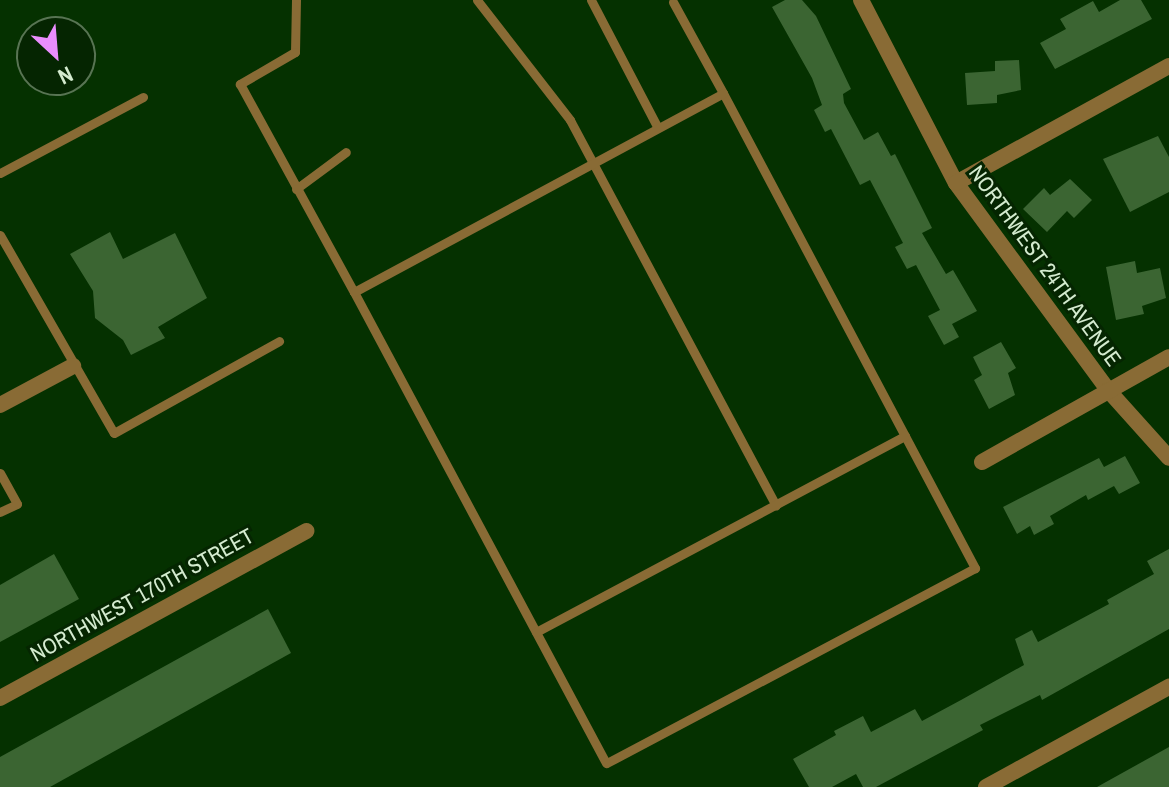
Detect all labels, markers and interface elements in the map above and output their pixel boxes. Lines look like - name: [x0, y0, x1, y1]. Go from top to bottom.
- north arrow: [16, 16, 96, 96]
- text: N: [53, 59, 78, 92]
- street label: NORTHWEST 24TH AVENUE: [963, 160, 1127, 372]
- street label: NORTHWEST 170TH STREET: [26, 523, 258, 667]

